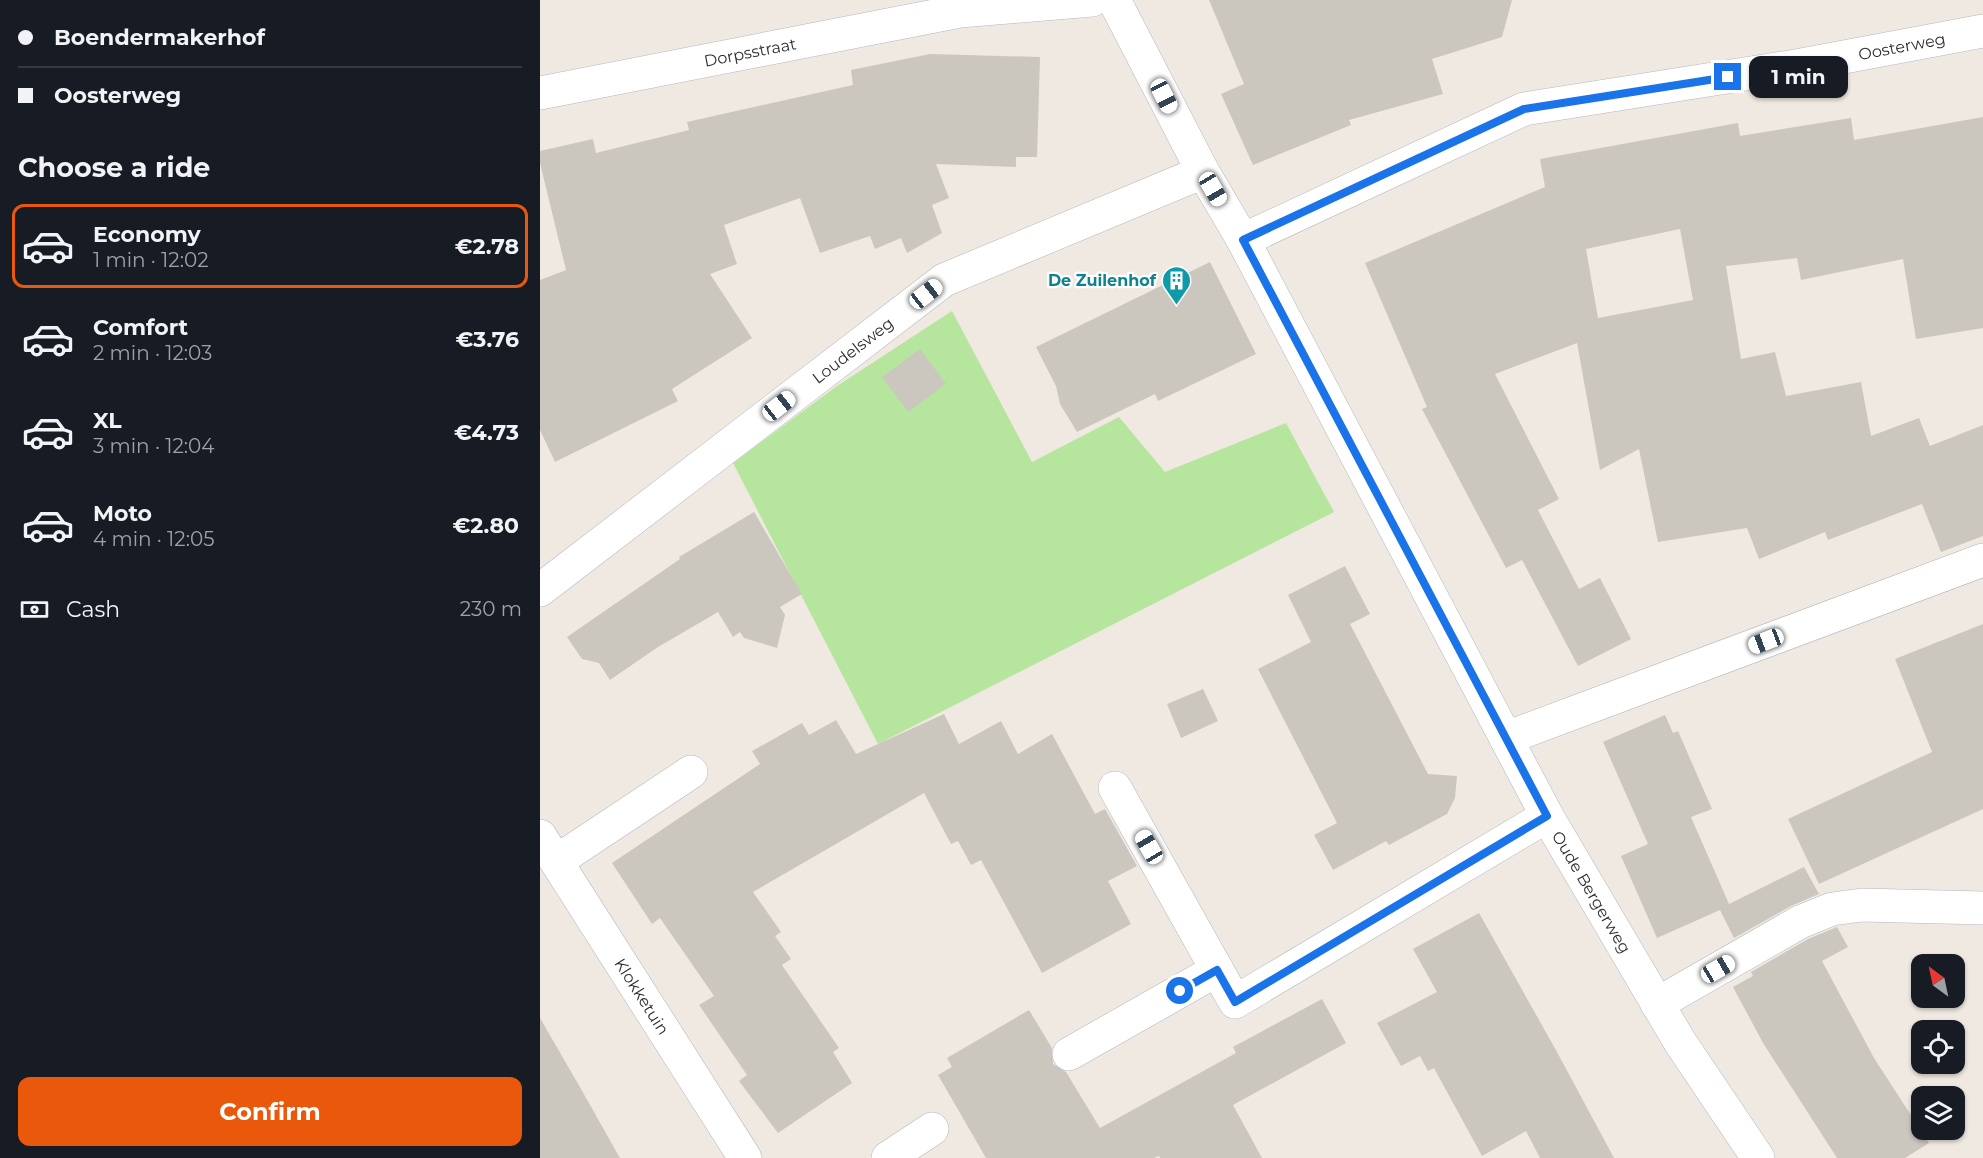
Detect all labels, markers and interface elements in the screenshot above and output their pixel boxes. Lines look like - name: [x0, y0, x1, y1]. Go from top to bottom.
- text: Boendermakerhof: [54, 24, 265, 51]
- street label: Oosterweg: [1857, 29, 1947, 64]
- street label: Dorpsstraat: [702, 34, 798, 70]
- callout: 1 min: [1749, 56, 1848, 98]
- route end: [1714, 63, 1741, 90]
- text: 1 min: [1771, 65, 1826, 89]
- car: [1148, 76, 1180, 116]
- text: Oosterweg: [54, 82, 181, 109]
- text: Choose a ride: [18, 151, 210, 184]
- car: [1196, 169, 1230, 209]
- icon: car: [21, 219, 75, 273]
- text: Economy: [93, 221, 201, 248]
- text: €2.78: [455, 233, 519, 260]
- text: 1 min · 12:02: [93, 248, 209, 272]
- building icon: De Zuilenhof: [1161, 264, 1193, 306]
- place label: De Zuilenhof: [1048, 271, 1157, 290]
- car: [906, 276, 946, 312]
- icon: car: [21, 312, 75, 366]
- street label: Loudelsweg: [808, 313, 897, 387]
- text: Comfort: [93, 314, 188, 341]
- text: €3.76: [456, 326, 519, 353]
- text: 2 min · 12:03: [93, 341, 212, 365]
- car: [759, 388, 799, 424]
- icon: car: [21, 405, 75, 459]
- text: XL: [93, 407, 122, 434]
- text: €4.73: [454, 419, 519, 446]
- text: 3 min · 12:04: [93, 434, 214, 458]
- icon: car: [21, 498, 75, 552]
- text: Moto: [93, 500, 152, 527]
- text: €2.80: [453, 512, 519, 539]
- text: 4 min · 12:05: [93, 527, 214, 551]
- icon: cash: [18, 593, 51, 626]
- text: Cash: [66, 596, 120, 623]
- text: 230 m: [460, 597, 522, 621]
- car: [1746, 626, 1786, 656]
- car: [1132, 827, 1166, 867]
- street label: Oude Bergerweg: [1548, 827, 1635, 957]
- car: [1698, 952, 1738, 986]
- north arrow: [1911, 954, 1965, 1008]
- map controls: [1911, 954, 1965, 1140]
- street label: Klokketuin: [611, 955, 673, 1038]
- route start: [1166, 977, 1193, 1004]
- button: locate: [1911, 1020, 1965, 1074]
- button: Confirm: [18, 1077, 522, 1146]
- button: layers: [1911, 1086, 1965, 1140]

